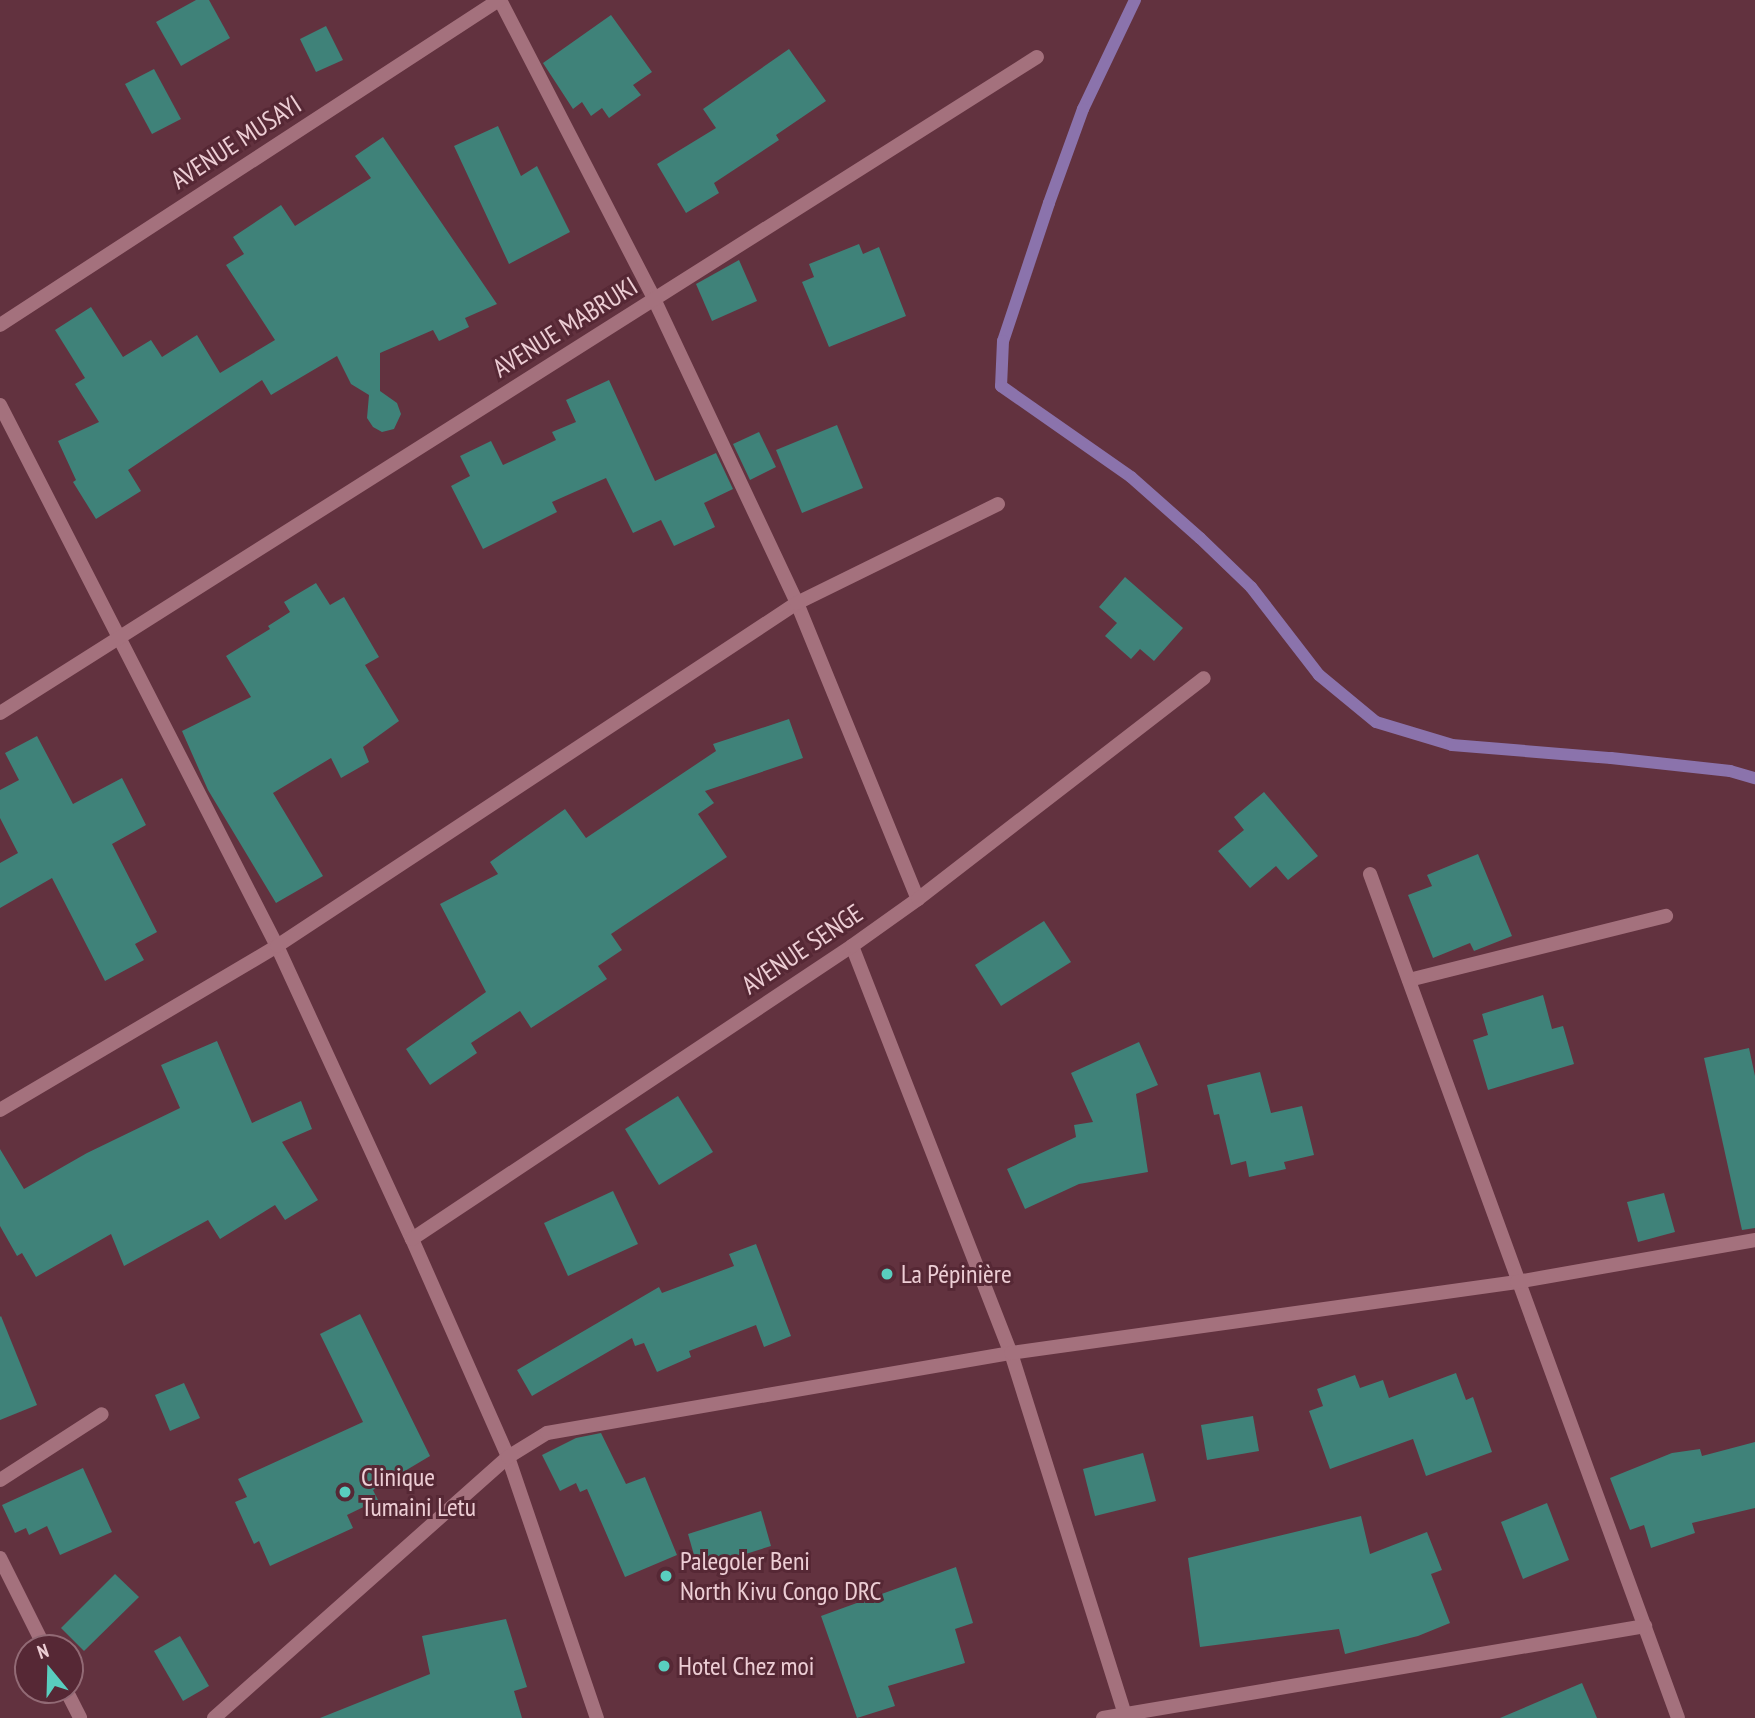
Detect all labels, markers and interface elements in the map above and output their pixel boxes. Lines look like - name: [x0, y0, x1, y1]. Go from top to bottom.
- street label: AVENUE MUSAYI: [165, 88, 307, 196]
- street label: AVENUE MABRUKI: [487, 270, 643, 384]
- street label: AVENUE SENGE: [736, 897, 868, 1001]
- place label: La Pépinière: [901, 1258, 1012, 1290]
- marker: La Pépinière: [879, 1266, 895, 1282]
- place label: Clinique Tumaini Letu: [361, 1461, 476, 1522]
- marker: Clinique Tumaini Letu: [335, 1482, 355, 1502]
- place label: Palegoler Beni North Kivu Congo DRC: [680, 1545, 882, 1606]
- marker: Palegoler Beni North Kivu Congo DRC: [658, 1568, 674, 1584]
- north arrow: [14, 1634, 84, 1704]
- text: N: [34, 1638, 52, 1664]
- place label: Hotel Chez moi: [678, 1650, 815, 1682]
- marker: Hotel Chez moi: [656, 1658, 672, 1674]

